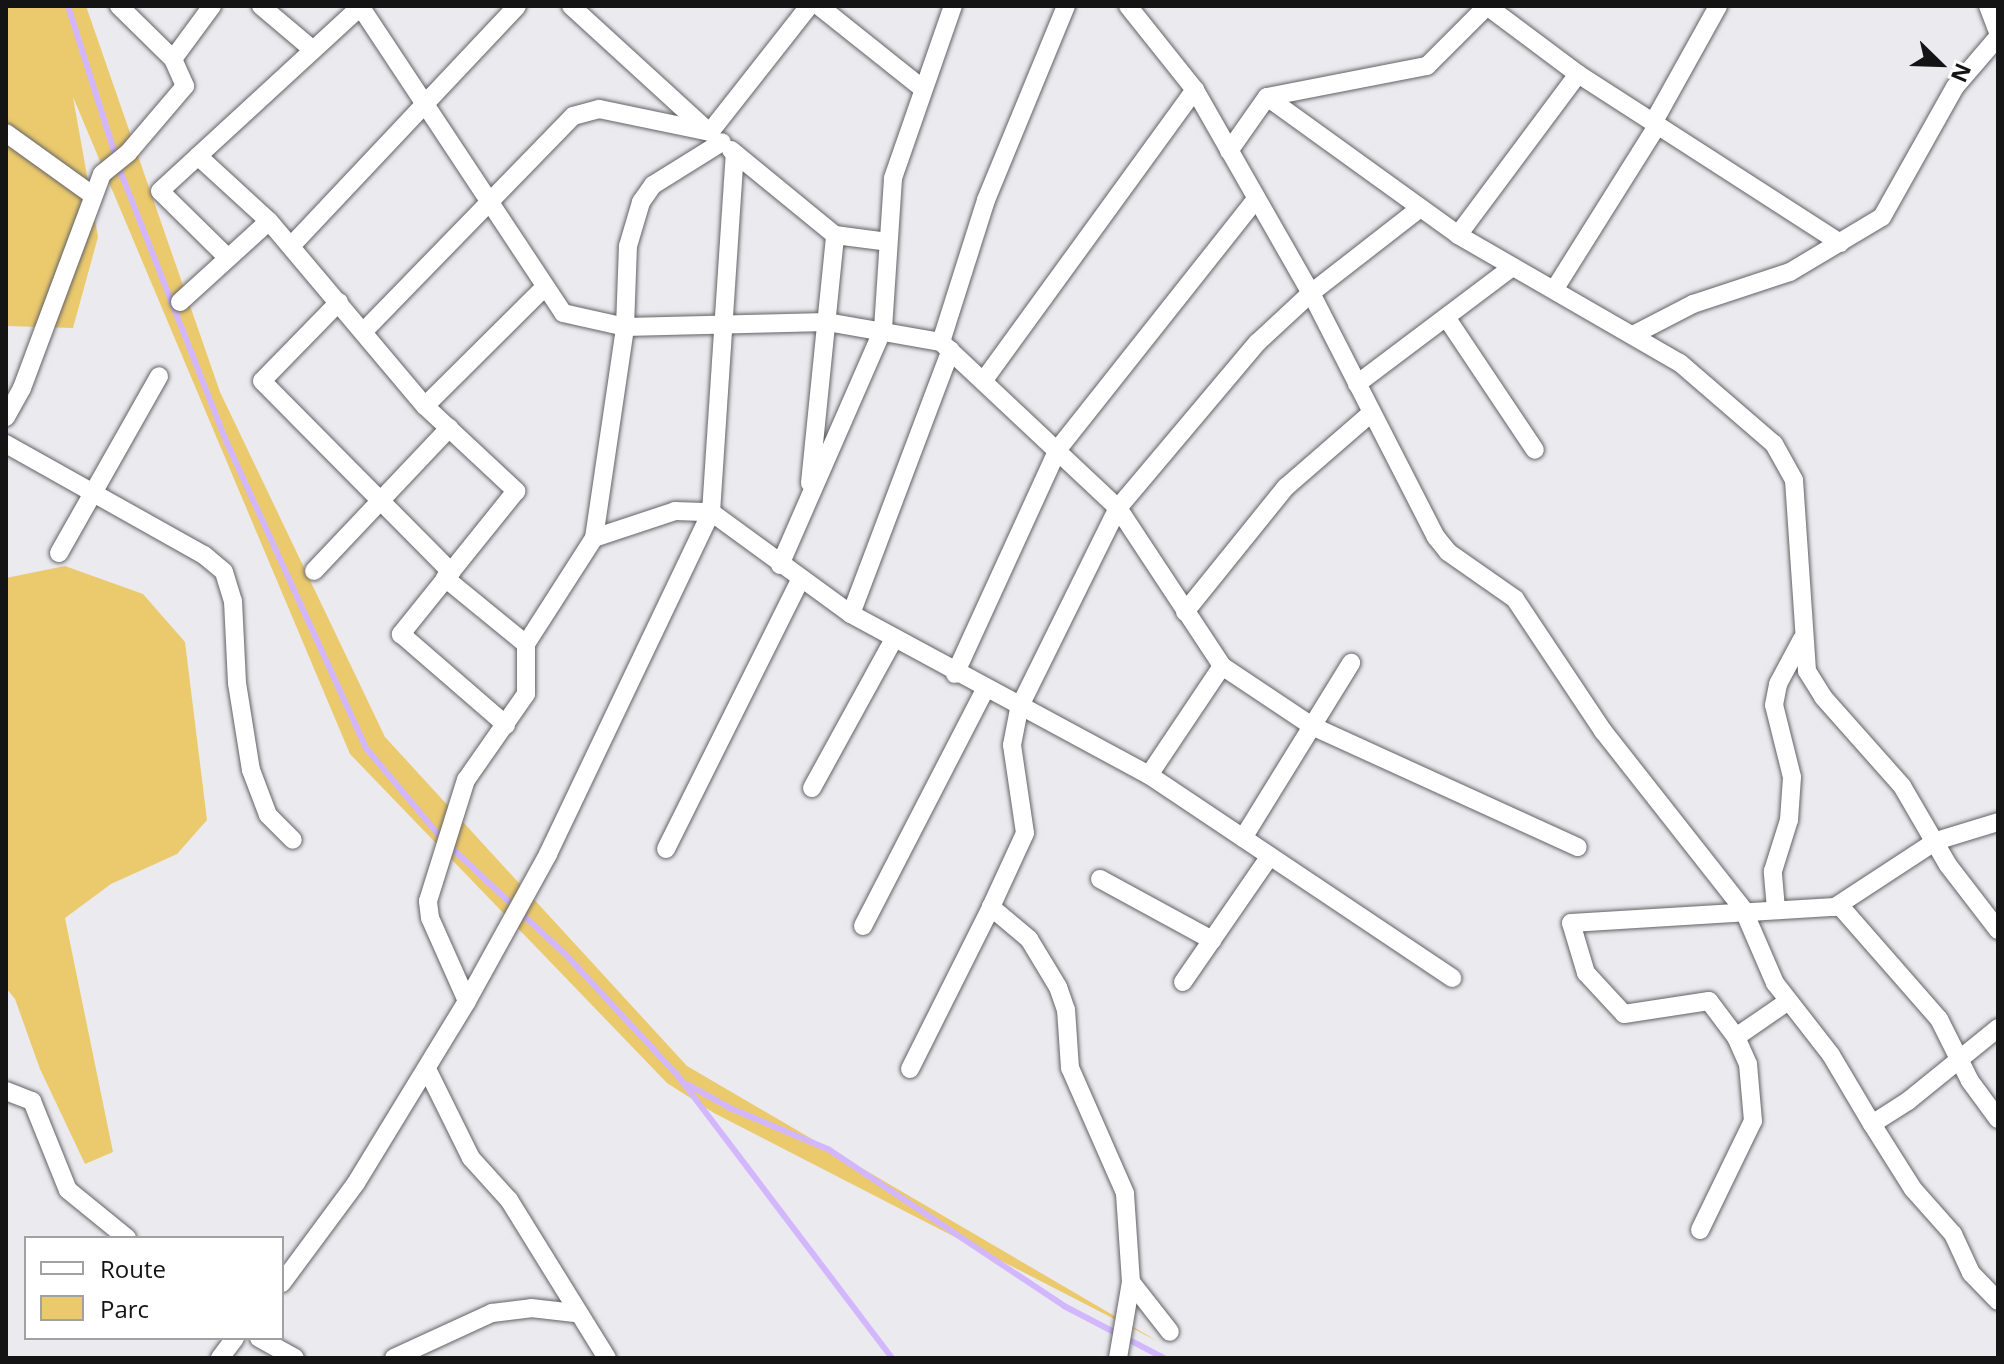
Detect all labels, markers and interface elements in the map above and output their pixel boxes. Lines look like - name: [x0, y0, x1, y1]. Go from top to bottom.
- north arrow: [1900, 24, 1980, 104]
- text: N: [1945, 59, 1979, 87]
- legend: [24, 1236, 284, 1340]
- text: Route: [100, 1252, 166, 1285]
- text: Parc: [100, 1292, 149, 1325]

